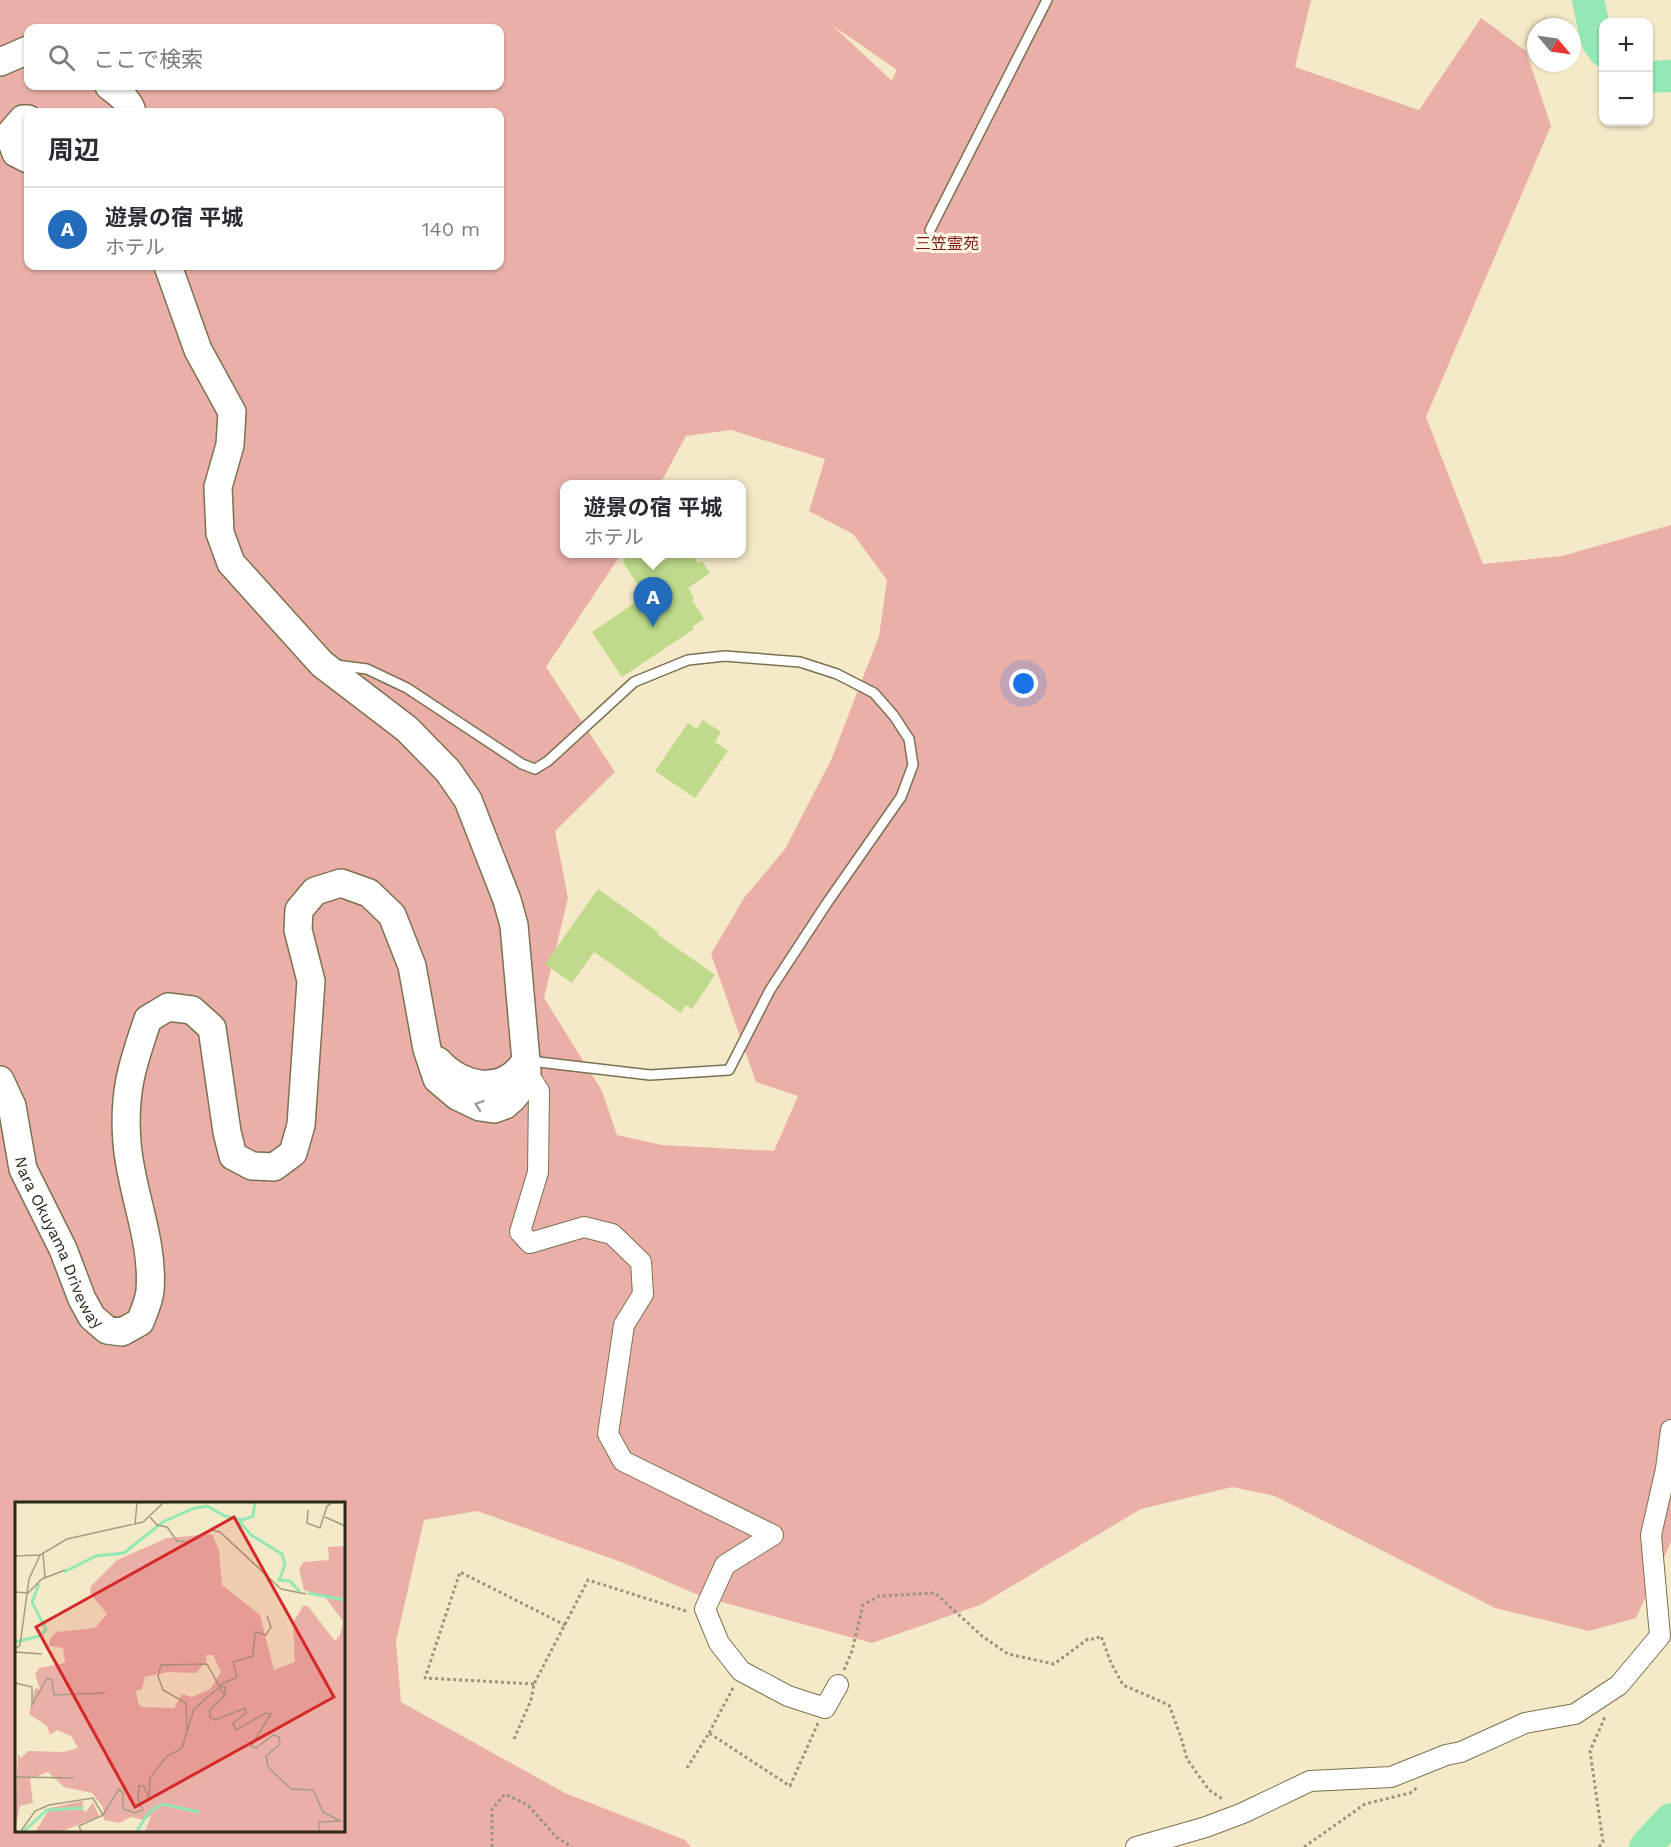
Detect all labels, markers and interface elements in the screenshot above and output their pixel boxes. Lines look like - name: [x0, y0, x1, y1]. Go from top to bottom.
- north arrow: [1527, 18, 1581, 72]
- map controls: [1599, 18, 1653, 126]
- button: +: [1599, 18, 1653, 72]
- search box: [24, 24, 504, 90]
- icon: search: [45, 41, 78, 74]
- text: ここで検索: [93, 47, 203, 72]
- button: −: [1599, 72, 1653, 126]
- text: 周辺: [48, 135, 100, 165]
- text: 遊景の宿 平城: [105, 205, 243, 230]
- text: A: [61, 217, 74, 241]
- text: 140 m: [422, 217, 480, 241]
- park label: 三笠霊苑: [915, 234, 979, 253]
- text: ホテル: [105, 235, 165, 259]
- popup: [560, 480, 746, 558]
- text: 遊景の宿 平城: [584, 495, 722, 520]
- text: ホテル: [584, 525, 644, 549]
- pin: A: [634, 578, 672, 627]
- your location: [1009, 669, 1038, 698]
- one-way arrow: [474, 1100, 485, 1113]
- street label: Nara Okuyama Driveway: [11, 1155, 108, 1333]
- inset map: [15, 1502, 345, 1832]

